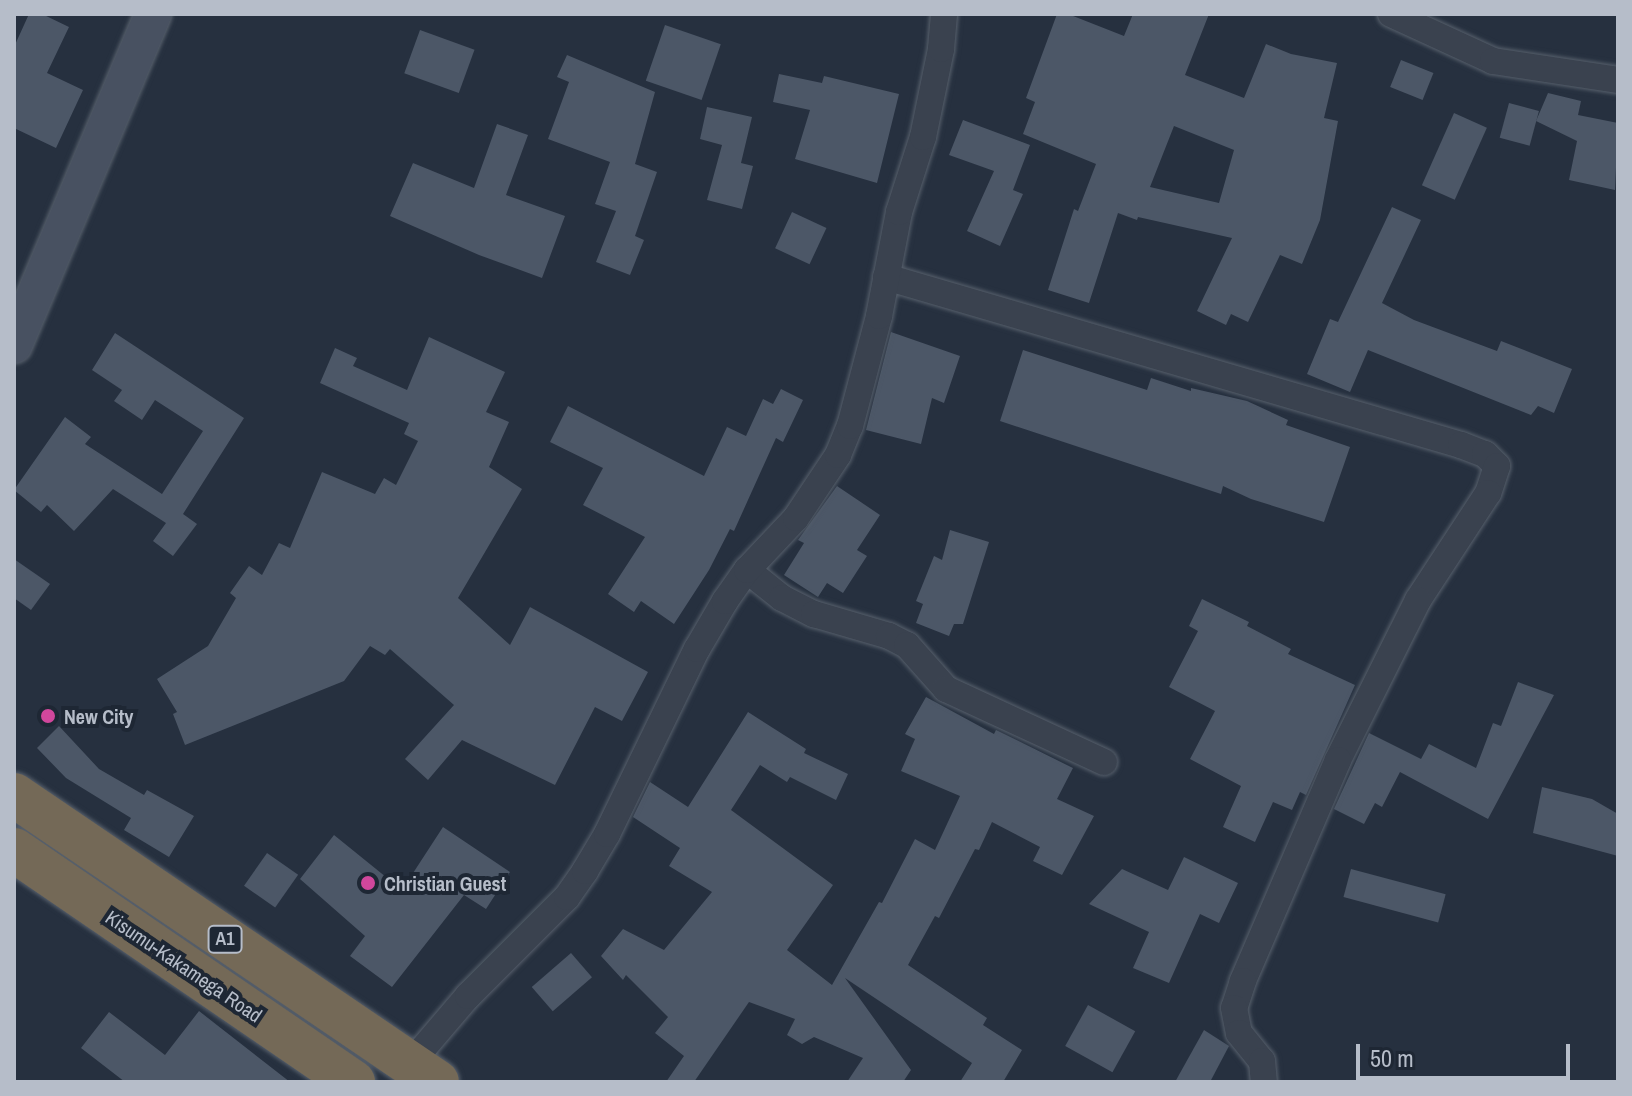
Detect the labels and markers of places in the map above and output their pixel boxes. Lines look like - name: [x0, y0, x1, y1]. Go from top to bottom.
- place label: New City: [64, 704, 133, 728]
- marker: New City: [39, 707, 57, 725]
- place label: Christian Guest: [384, 871, 506, 895]
- marker: Christian Guest: [359, 874, 377, 892]

